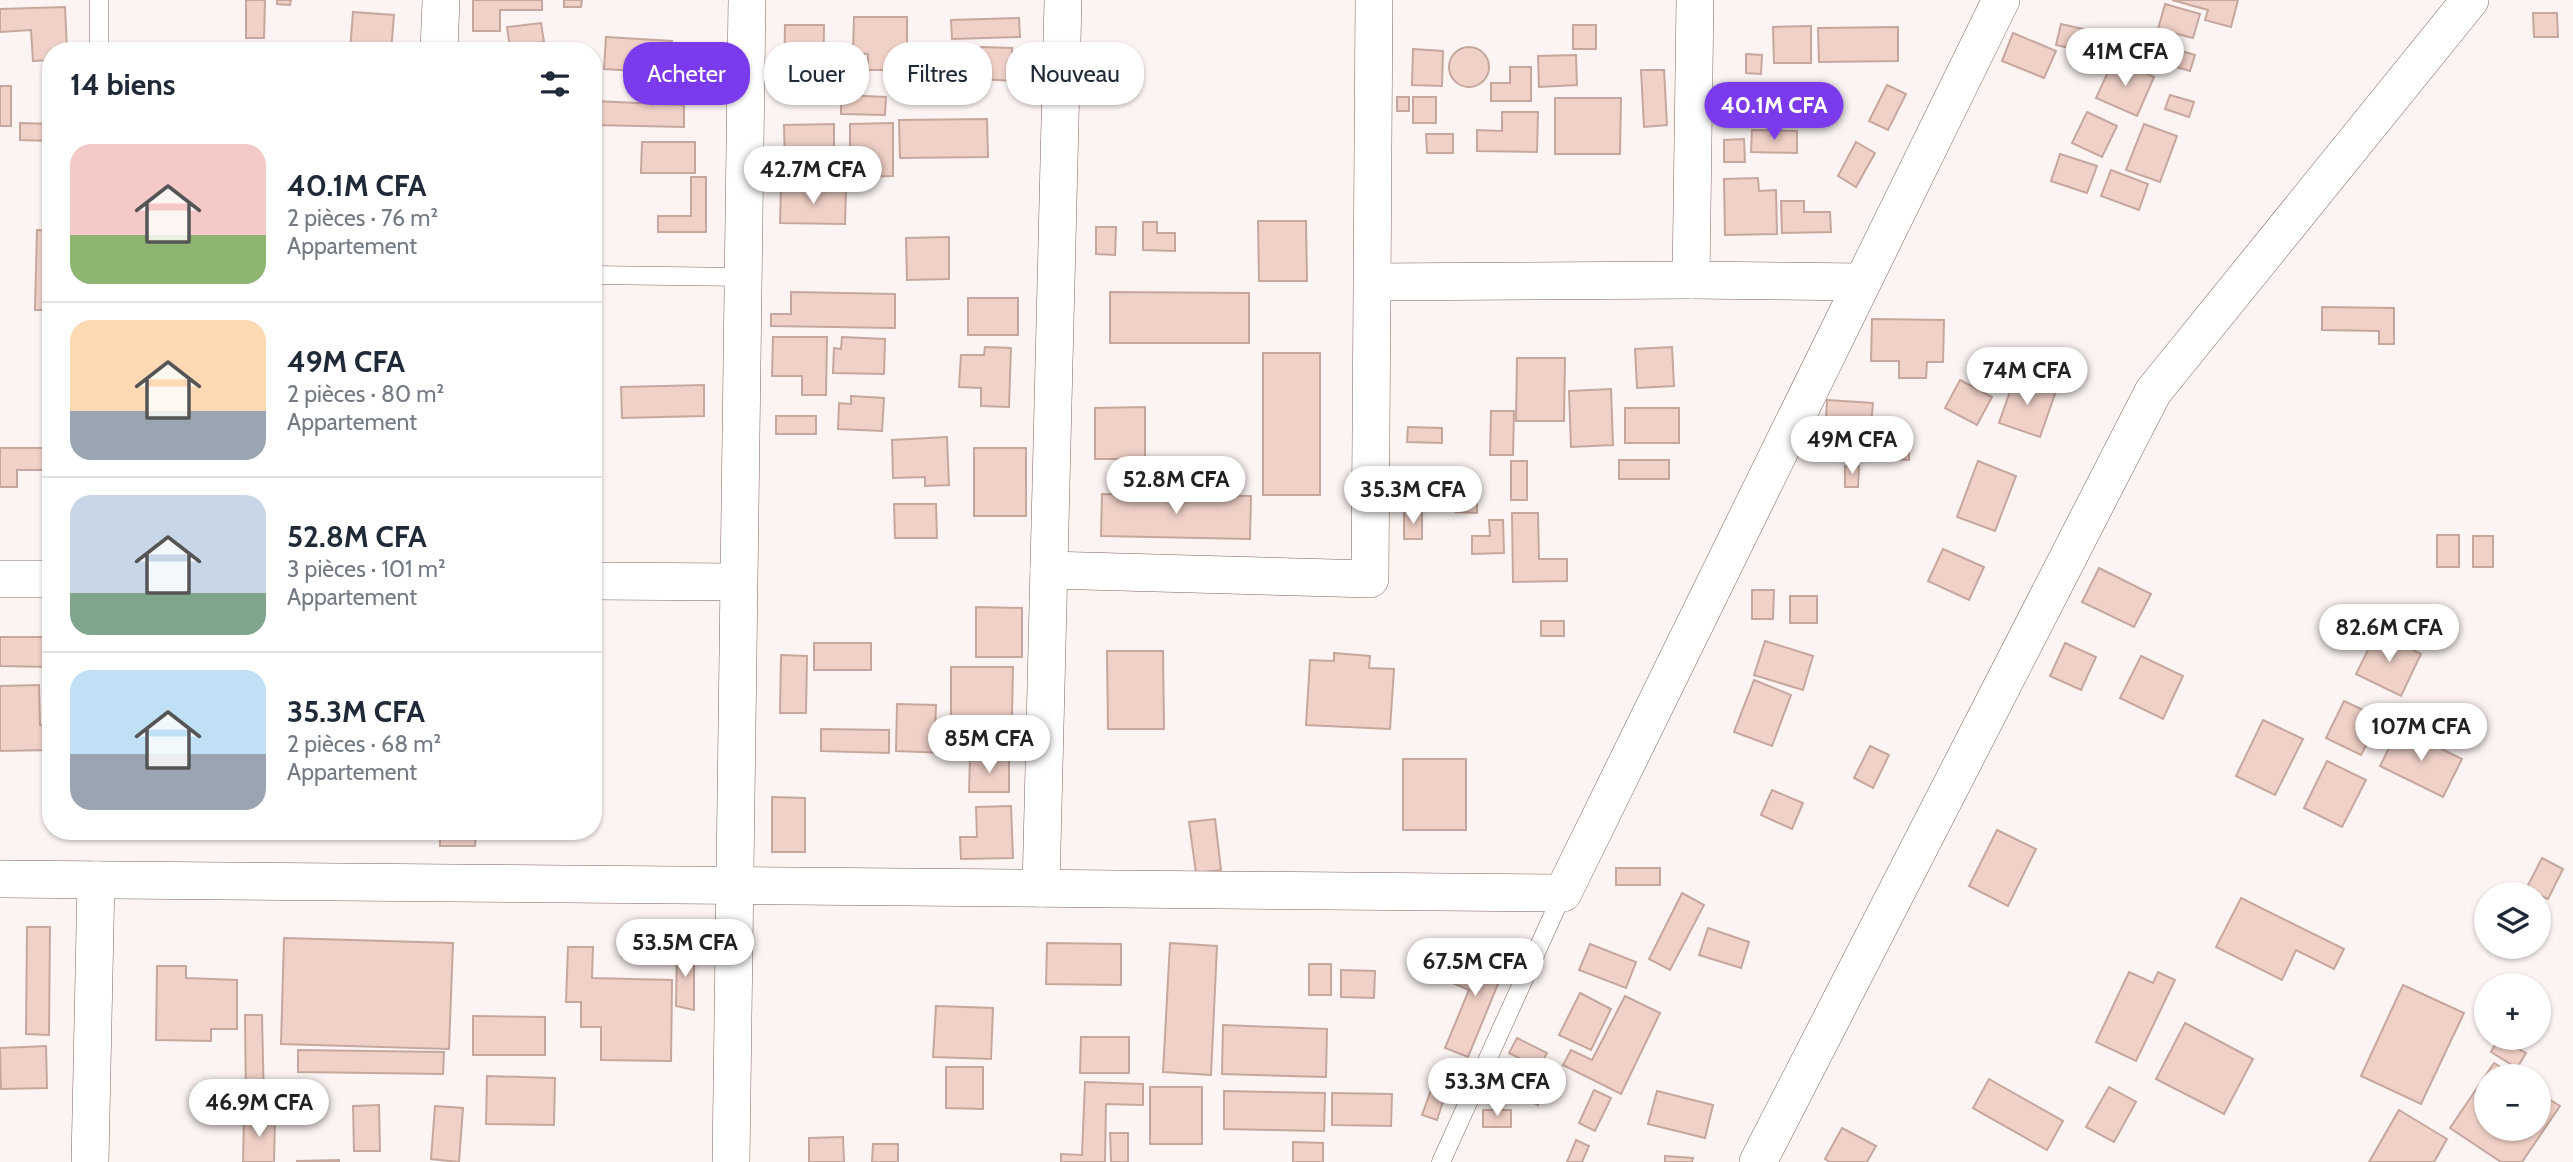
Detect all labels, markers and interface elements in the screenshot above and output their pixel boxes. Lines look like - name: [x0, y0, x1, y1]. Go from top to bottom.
- pin: 41M CFA: [2060, 28, 2190, 88]
- text: 41M CFA: [2082, 37, 2168, 65]
- chip: Acheter: [623, 42, 750, 105]
- chip: Louer: [764, 42, 869, 105]
- chip: Filtres: [883, 42, 992, 105]
- chip: Nouveau: [1006, 42, 1144, 105]
- icon: filters: [536, 65, 574, 103]
- text: 14 biens: [70, 66, 175, 103]
- pin: 40.1M CFA: [1694, 82, 1854, 142]
- text: 40.1M CFA: [1720, 91, 1828, 119]
- pin: 42.7M CFA: [733, 146, 893, 206]
- text: 42.7M CFA: [760, 155, 866, 183]
- text: 40.1M CFA: [287, 167, 427, 204]
- icon: home: [126, 172, 210, 256]
- text: 2 pièces · 76 m²: [287, 204, 438, 232]
- text: Appartement: [287, 232, 417, 260]
- text: 49M CFA: [287, 343, 405, 380]
- icon: home: [126, 348, 210, 432]
- pin: 74M CFA: [1962, 348, 2092, 407]
- text: 74M CFA: [1983, 356, 2071, 384]
- text: 2 pièces · 80 m²: [287, 380, 444, 408]
- text: Appartement: [287, 408, 417, 436]
- pin: 49M CFA: [1787, 416, 1917, 476]
- text: 49M CFA: [1807, 425, 1897, 453]
- pin: 52.8M CFA: [1096, 456, 1256, 516]
- text: 52.8M CFA: [1122, 465, 1230, 493]
- pin: 35.3M CFA: [1333, 466, 1493, 526]
- text: 35.3M CFA: [1360, 475, 1466, 503]
- text: 52.8M CFA: [287, 518, 427, 555]
- icon: home: [126, 523, 210, 607]
- text: 3 pièces · 101 m²: [287, 555, 446, 583]
- text: Appartement: [287, 583, 417, 611]
- pin: 82.6M CFA: [2309, 604, 2469, 664]
- text: 82.6M CFA: [2335, 613, 2443, 641]
- text: 35.3M CFA: [287, 693, 425, 730]
- icon: home: [126, 698, 210, 782]
- pin: 107M CFA: [2349, 704, 2493, 763]
- text: 107M CFA: [2371, 712, 2471, 740]
- pin: 85M CFA: [924, 716, 1054, 775]
- text: 85M CFA: [944, 724, 1034, 752]
- text: 2 pièces · 68 m²: [287, 730, 441, 758]
- text: Appartement: [287, 758, 417, 786]
- map controls: [2474, 882, 2551, 1141]
- button: layers: [2474, 882, 2551, 959]
- pin: 53.5M CFA: [605, 920, 765, 979]
- text: 53.5M CFA: [632, 928, 738, 956]
- pin: 67.5M CFA: [1395, 939, 1555, 998]
- text: 67.5M CFA: [1423, 947, 1527, 975]
- button: +: [2474, 973, 2551, 1050]
- pin: 53.3M CFA: [1417, 1058, 1577, 1118]
- button: −: [2474, 1064, 2551, 1141]
- text: 53.3M CFA: [1444, 1067, 1550, 1095]
- pin: 46.9M CFA: [179, 1080, 339, 1139]
- text: 46.9M CFA: [205, 1088, 313, 1116]

